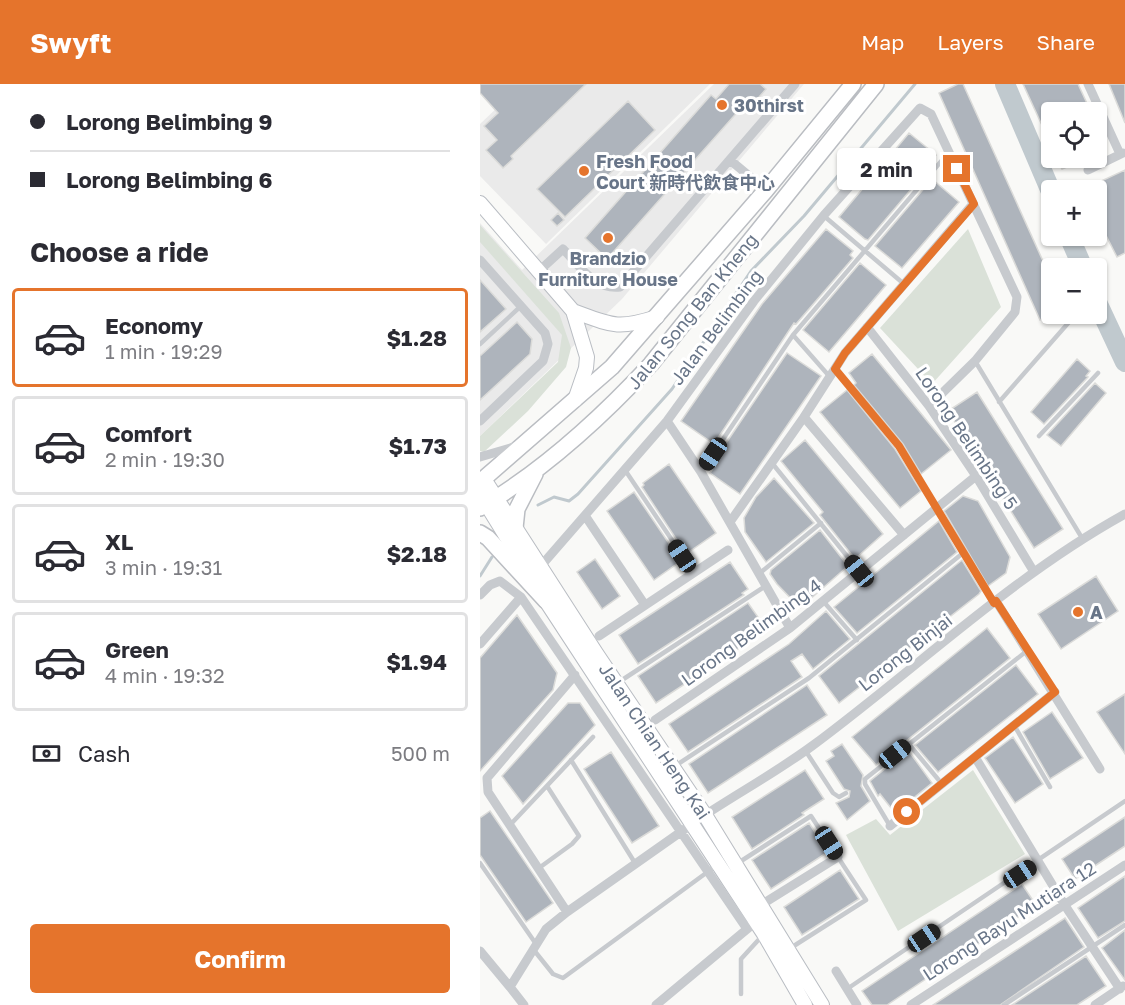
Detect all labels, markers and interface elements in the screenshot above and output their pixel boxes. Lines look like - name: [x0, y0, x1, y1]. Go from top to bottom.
- text: Swyft: [30, 26, 111, 59]
- text: Map: [861, 29, 904, 55]
- text: Layers: [937, 29, 1004, 55]
- text: Share: [1037, 29, 1095, 55]
- place label: 30thirst: [734, 94, 804, 116]
- marker: 30thirst: [715, 98, 729, 112]
- map controls: [1041, 102, 1107, 324]
- button: locate: [1041, 102, 1107, 168]
- text: Lorong Belimbing 9: [66, 108, 273, 135]
- callout: 2 min: [837, 148, 936, 190]
- place label: Fresh Food Court 新時代飲食中心: [596, 150, 775, 193]
- route end: [943, 155, 970, 182]
- text: 2 min: [860, 157, 913, 181]
- marker: Fresh Food Court 新時代飲食中心: [577, 164, 591, 178]
- text: Lorong Belimbing 6: [66, 166, 273, 193]
- button: +: [1041, 180, 1107, 246]
- street label: Jalan Song Ban Kheng: [622, 229, 762, 393]
- marker: Brandzio Furniture House: [601, 231, 615, 245]
- text: Choose a ride: [30, 236, 209, 268]
- place label: Brandzio Furniture House: [538, 247, 678, 290]
- button: −: [1041, 258, 1107, 324]
- street label: Jalan Belimbing: [665, 265, 767, 389]
- icon: car: [33, 311, 87, 365]
- text: Economy: [105, 312, 203, 339]
- text: $1.28: [386, 324, 447, 351]
- text: 1 min · 19:29: [105, 339, 223, 363]
- street label: Lorong Belimbing 5: [911, 363, 1023, 513]
- icon: car: [33, 419, 87, 473]
- text: Comfort: [105, 420, 192, 447]
- text: $1.73: [388, 432, 447, 459]
- car: [695, 434, 731, 474]
- text: 2 min · 19:30: [105, 447, 225, 471]
- icon: car: [33, 527, 87, 581]
- text: XL: [105, 528, 133, 555]
- car: [664, 536, 700, 576]
- text: $2.18: [386, 540, 447, 567]
- car: [841, 551, 877, 591]
- text: 3 min · 19:31: [105, 555, 222, 579]
- street label: Lorong Belimbing 4: [677, 574, 825, 690]
- place label: A: [1090, 601, 1103, 623]
- marker: A: [1071, 605, 1085, 619]
- street label: Lorong Binjai: [854, 609, 956, 695]
- icon: car: [33, 635, 87, 689]
- text: Green: [105, 636, 169, 663]
- text: $1.94: [386, 648, 447, 675]
- street label: Jalan Chian Heng Kai: [595, 659, 715, 823]
- text: 4 min · 19:32: [105, 663, 225, 687]
- car: [875, 736, 915, 772]
- icon: cash: [30, 737, 63, 770]
- text: Cash: [78, 740, 131, 767]
- text: 500 m: [391, 741, 450, 765]
- route start: [893, 798, 920, 825]
- car: [812, 823, 846, 863]
- street label: Lorong Bayu Mutiara 12: [918, 857, 1100, 985]
- car: [1000, 857, 1040, 891]
- car: [904, 920, 944, 956]
- button: Confirm: [30, 924, 450, 993]

